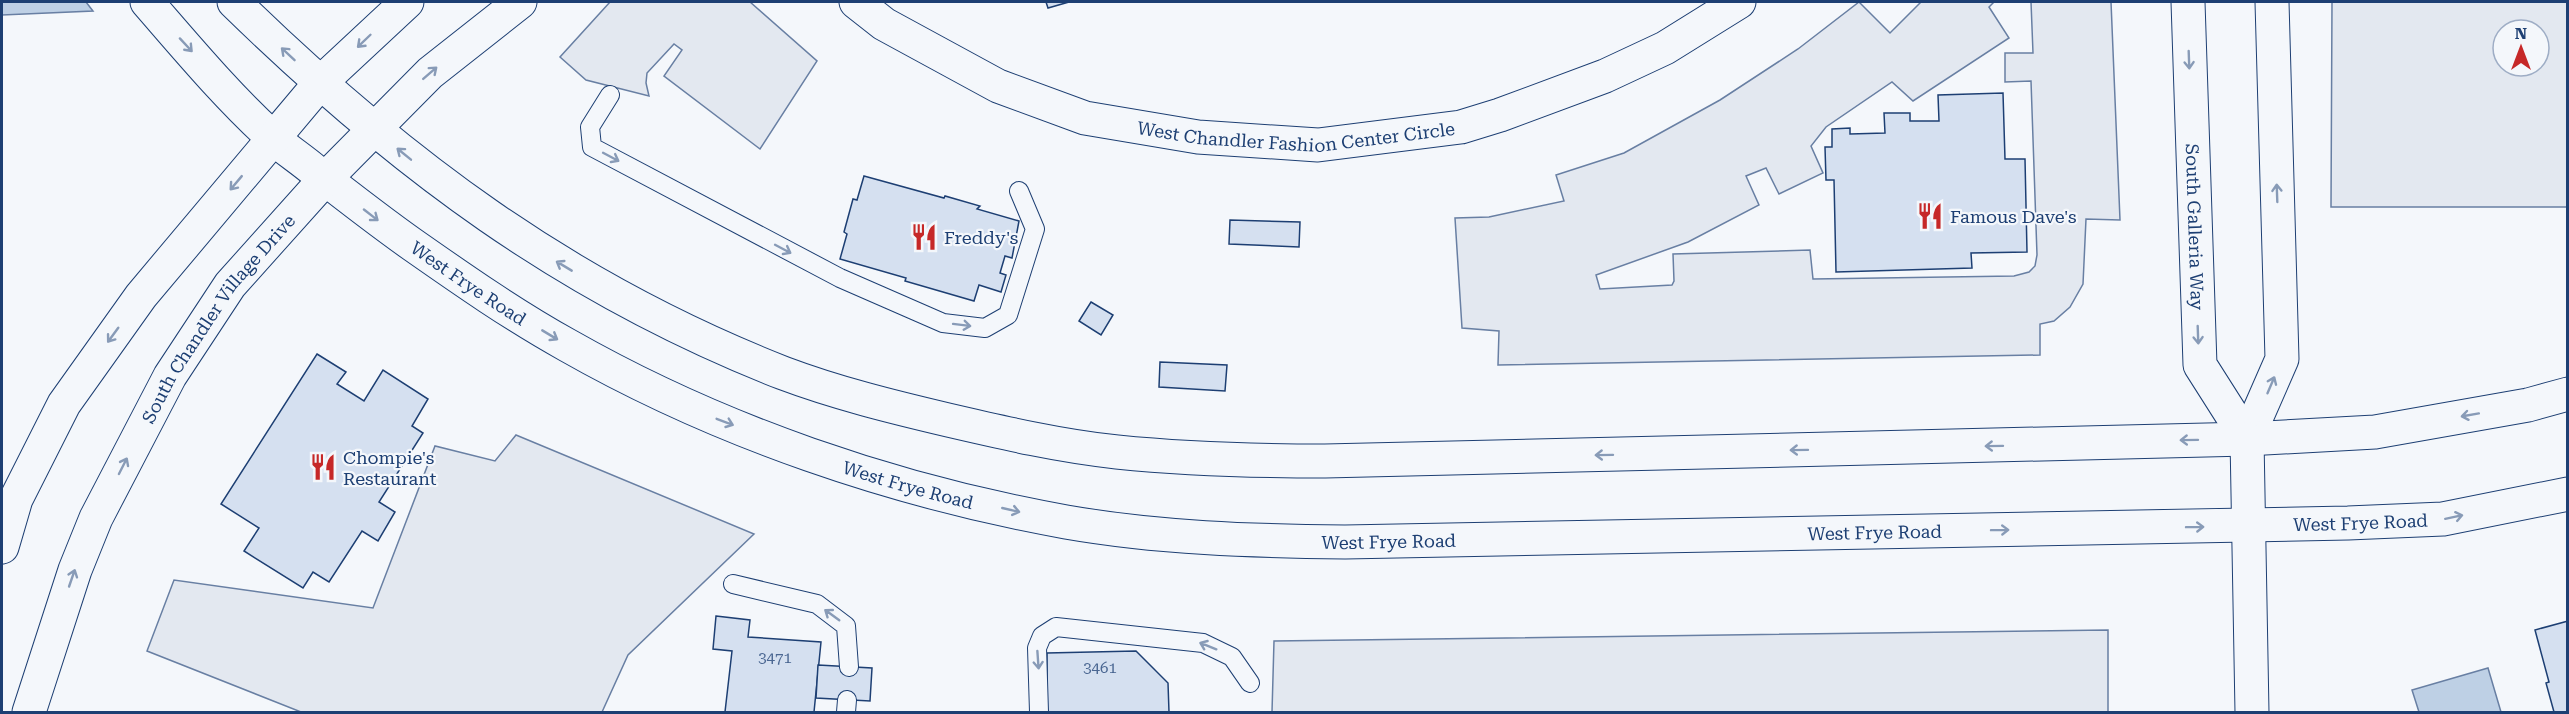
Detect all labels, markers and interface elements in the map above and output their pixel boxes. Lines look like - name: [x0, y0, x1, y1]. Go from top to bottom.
- north arrow: [2491, 18, 2551, 78]
- text: N: [2515, 24, 2527, 43]
- one-way arrow: [357, 33, 372, 47]
- one-way arrow: [179, 38, 193, 53]
- one-way arrow: [281, 47, 296, 61]
- one-way arrow: [2184, 49, 2195, 69]
- one-way arrow: [422, 66, 437, 80]
- street label: West Chandler Fashion Center Circle: [1136, 116, 1456, 156]
- street label: South Galleria Way: [2182, 143, 2209, 311]
- one-way arrow: [397, 147, 413, 160]
- one-way arrow: [602, 152, 620, 164]
- one-way arrow: [229, 175, 242, 191]
- one-way arrow: [2272, 183, 2283, 203]
- restaurant icon: Famous Dave's: [1915, 201, 1945, 231]
- place label: Famous Dave's: [1950, 206, 2076, 227]
- one-way arrow: [363, 208, 379, 221]
- street label: South Chandler Village Drive: [137, 210, 299, 427]
- restaurant icon: Freddy's: [909, 222, 939, 252]
- place label: Freddy's: [944, 227, 1018, 248]
- street label: West Frye Road: [407, 236, 531, 329]
- one-way arrow: [774, 243, 792, 255]
- one-way arrow: [556, 260, 573, 272]
- one-way arrow: [951, 320, 971, 331]
- one-way arrow: [2193, 324, 2204, 344]
- one-way arrow: [107, 326, 120, 342]
- one-way arrow: [541, 330, 558, 342]
- one-way arrow: [2265, 377, 2277, 395]
- one-way arrow: [2461, 410, 2481, 421]
- one-way arrow: [715, 417, 734, 428]
- one-way arrow: [2180, 435, 2200, 446]
- one-way arrow: [1985, 440, 2005, 451]
- one-way arrow: [1790, 444, 1810, 456]
- place label: Chompie's Restaurant: [343, 447, 437, 489]
- one-way arrow: [1595, 449, 1615, 461]
- restaurant icon: Chompie's Restaurant: [308, 452, 338, 482]
- street label: West Frye Road: [840, 456, 976, 513]
- one-way arrow: [118, 457, 130, 475]
- one-way arrow: [1001, 505, 1020, 516]
- street label: West Frye Road: [2293, 509, 2429, 535]
- one-way arrow: [2443, 511, 2463, 522]
- street label: West Frye Road: [1807, 520, 1942, 544]
- one-way arrow: [2184, 521, 2204, 533]
- one-way arrow: [1989, 524, 2009, 536]
- street label: West Frye Road: [1321, 529, 1457, 553]
- one-way arrow: [68, 569, 79, 588]
- one-way arrow: [824, 609, 840, 622]
- one-way arrow: [1199, 640, 1217, 651]
- house number: 3471: [758, 649, 792, 667]
- one-way arrow: [1032, 649, 1043, 669]
- house number: 3461: [1083, 659, 1117, 677]

